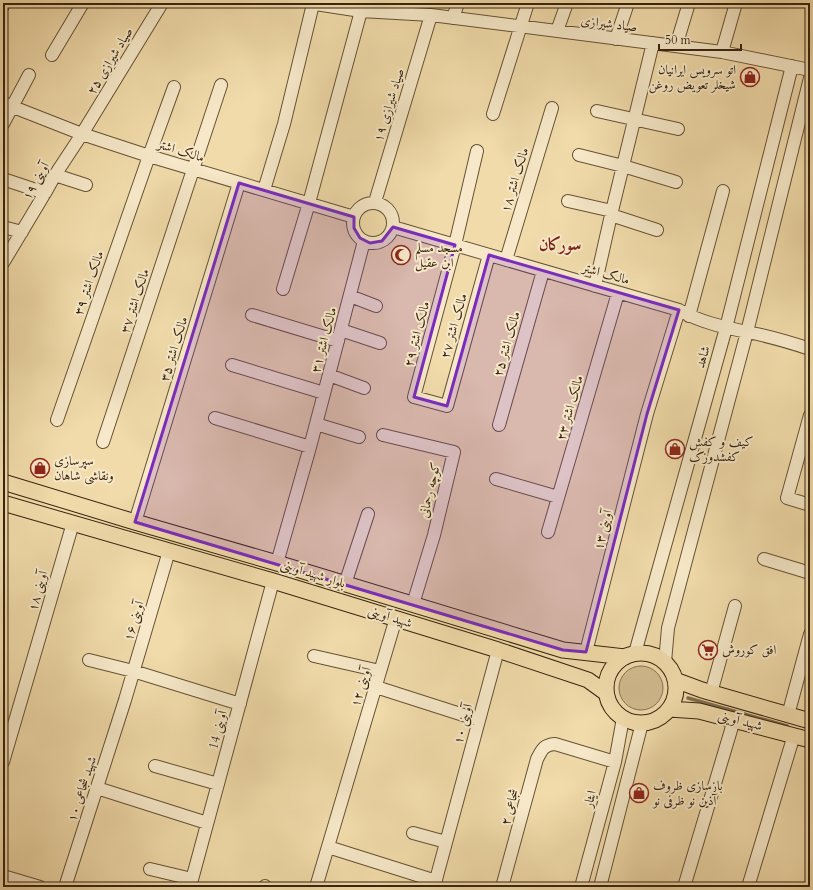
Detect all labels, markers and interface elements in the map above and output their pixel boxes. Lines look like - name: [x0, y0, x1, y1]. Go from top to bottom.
- street label: صیاد شیرازی: [580, 12, 638, 36]
- street label: صیاد شیرازی ۲۵: [83, 24, 137, 98]
- scale bar: [659, 26, 741, 52]
- text: 50 m: [665, 32, 692, 48]
- place label: اتو سرویس ایرانیان شیخلر تعویض روغن: [649, 61, 736, 94]
- street label: صیاد شیرازی ۱۹: [369, 66, 409, 144]
- shop icon: اتو سرویس ایرانیان شیخلر تعویض روغن: [739, 66, 761, 88]
- street label: مالک اشتر: [153, 135, 207, 167]
- street label: مالک اشتر ۱۸: [497, 145, 533, 215]
- street label: آوینی ۱۹: [18, 158, 55, 203]
- district label: سورکان: [539, 233, 581, 256]
- place label: مسجد مسلم ابن عقیل: [415, 239, 463, 272]
- mosque icon: مسجد مسلم ابن عقیل: [390, 244, 412, 266]
- street label: مالک اشتر ۳۹: [70, 248, 108, 318]
- street label: مالک اشتر: [578, 258, 632, 289]
- street label: مالک اشتر ۳۷: [116, 266, 154, 336]
- street label: مالک اشتر ۲۷: [436, 291, 472, 361]
- street label: مالک اشتر ۲۹: [400, 299, 434, 369]
- street label: مالک اشتر ۳۱: [307, 305, 341, 375]
- street label: مالک اشتر ۲۵: [489, 309, 525, 379]
- street label: مالک اشتر ۳۵: [156, 314, 192, 384]
- street label: شاهد: [691, 344, 715, 370]
- street label: مالک اشتر ۲۳: [552, 373, 588, 443]
- place label: کیف و کفش کفشدوزک: [689, 433, 754, 466]
- shop icon: کیف و کفش کفشدوزک: [664, 438, 686, 460]
- place label: سپرسازی و‌نقاشی شاهان: [54, 452, 114, 485]
- shop icon: سپرسازی و‌نقاشی شاهان: [29, 457, 51, 479]
- street label: کوچه رحمانی: [415, 460, 445, 520]
- street label: آوینی ۱۳: [589, 507, 617, 552]
- street label: بلوار شهید آوینی: [278, 556, 348, 592]
- street label: ۱۸ آوینی: [24, 568, 53, 613]
- street label: ۱۶ آوینی: [119, 598, 149, 643]
- street label: شهید آوینی: [366, 602, 414, 632]
- supermarket icon: افق کوروش: [697, 639, 719, 661]
- place label: افق کوروش: [722, 641, 777, 659]
- street label: ۱۲ آوینی: [346, 664, 376, 709]
- street label: ۱۰ آوینی: [449, 701, 477, 746]
- street label: شهید آوینی: [716, 707, 764, 735]
- street label: آوینی 14: [204, 708, 232, 751]
- street label: شهید شجاعی ۱۰: [63, 754, 101, 824]
- place label: بازسازی ظروف آذین نو ظرفی نو: [651, 777, 722, 810]
- shop icon: بازسازی ظروف آذین نو ظرفی نو: [628, 782, 650, 804]
- street label: شجاعی ۲: [497, 787, 523, 827]
- street label: ایثار: [579, 788, 601, 811]

